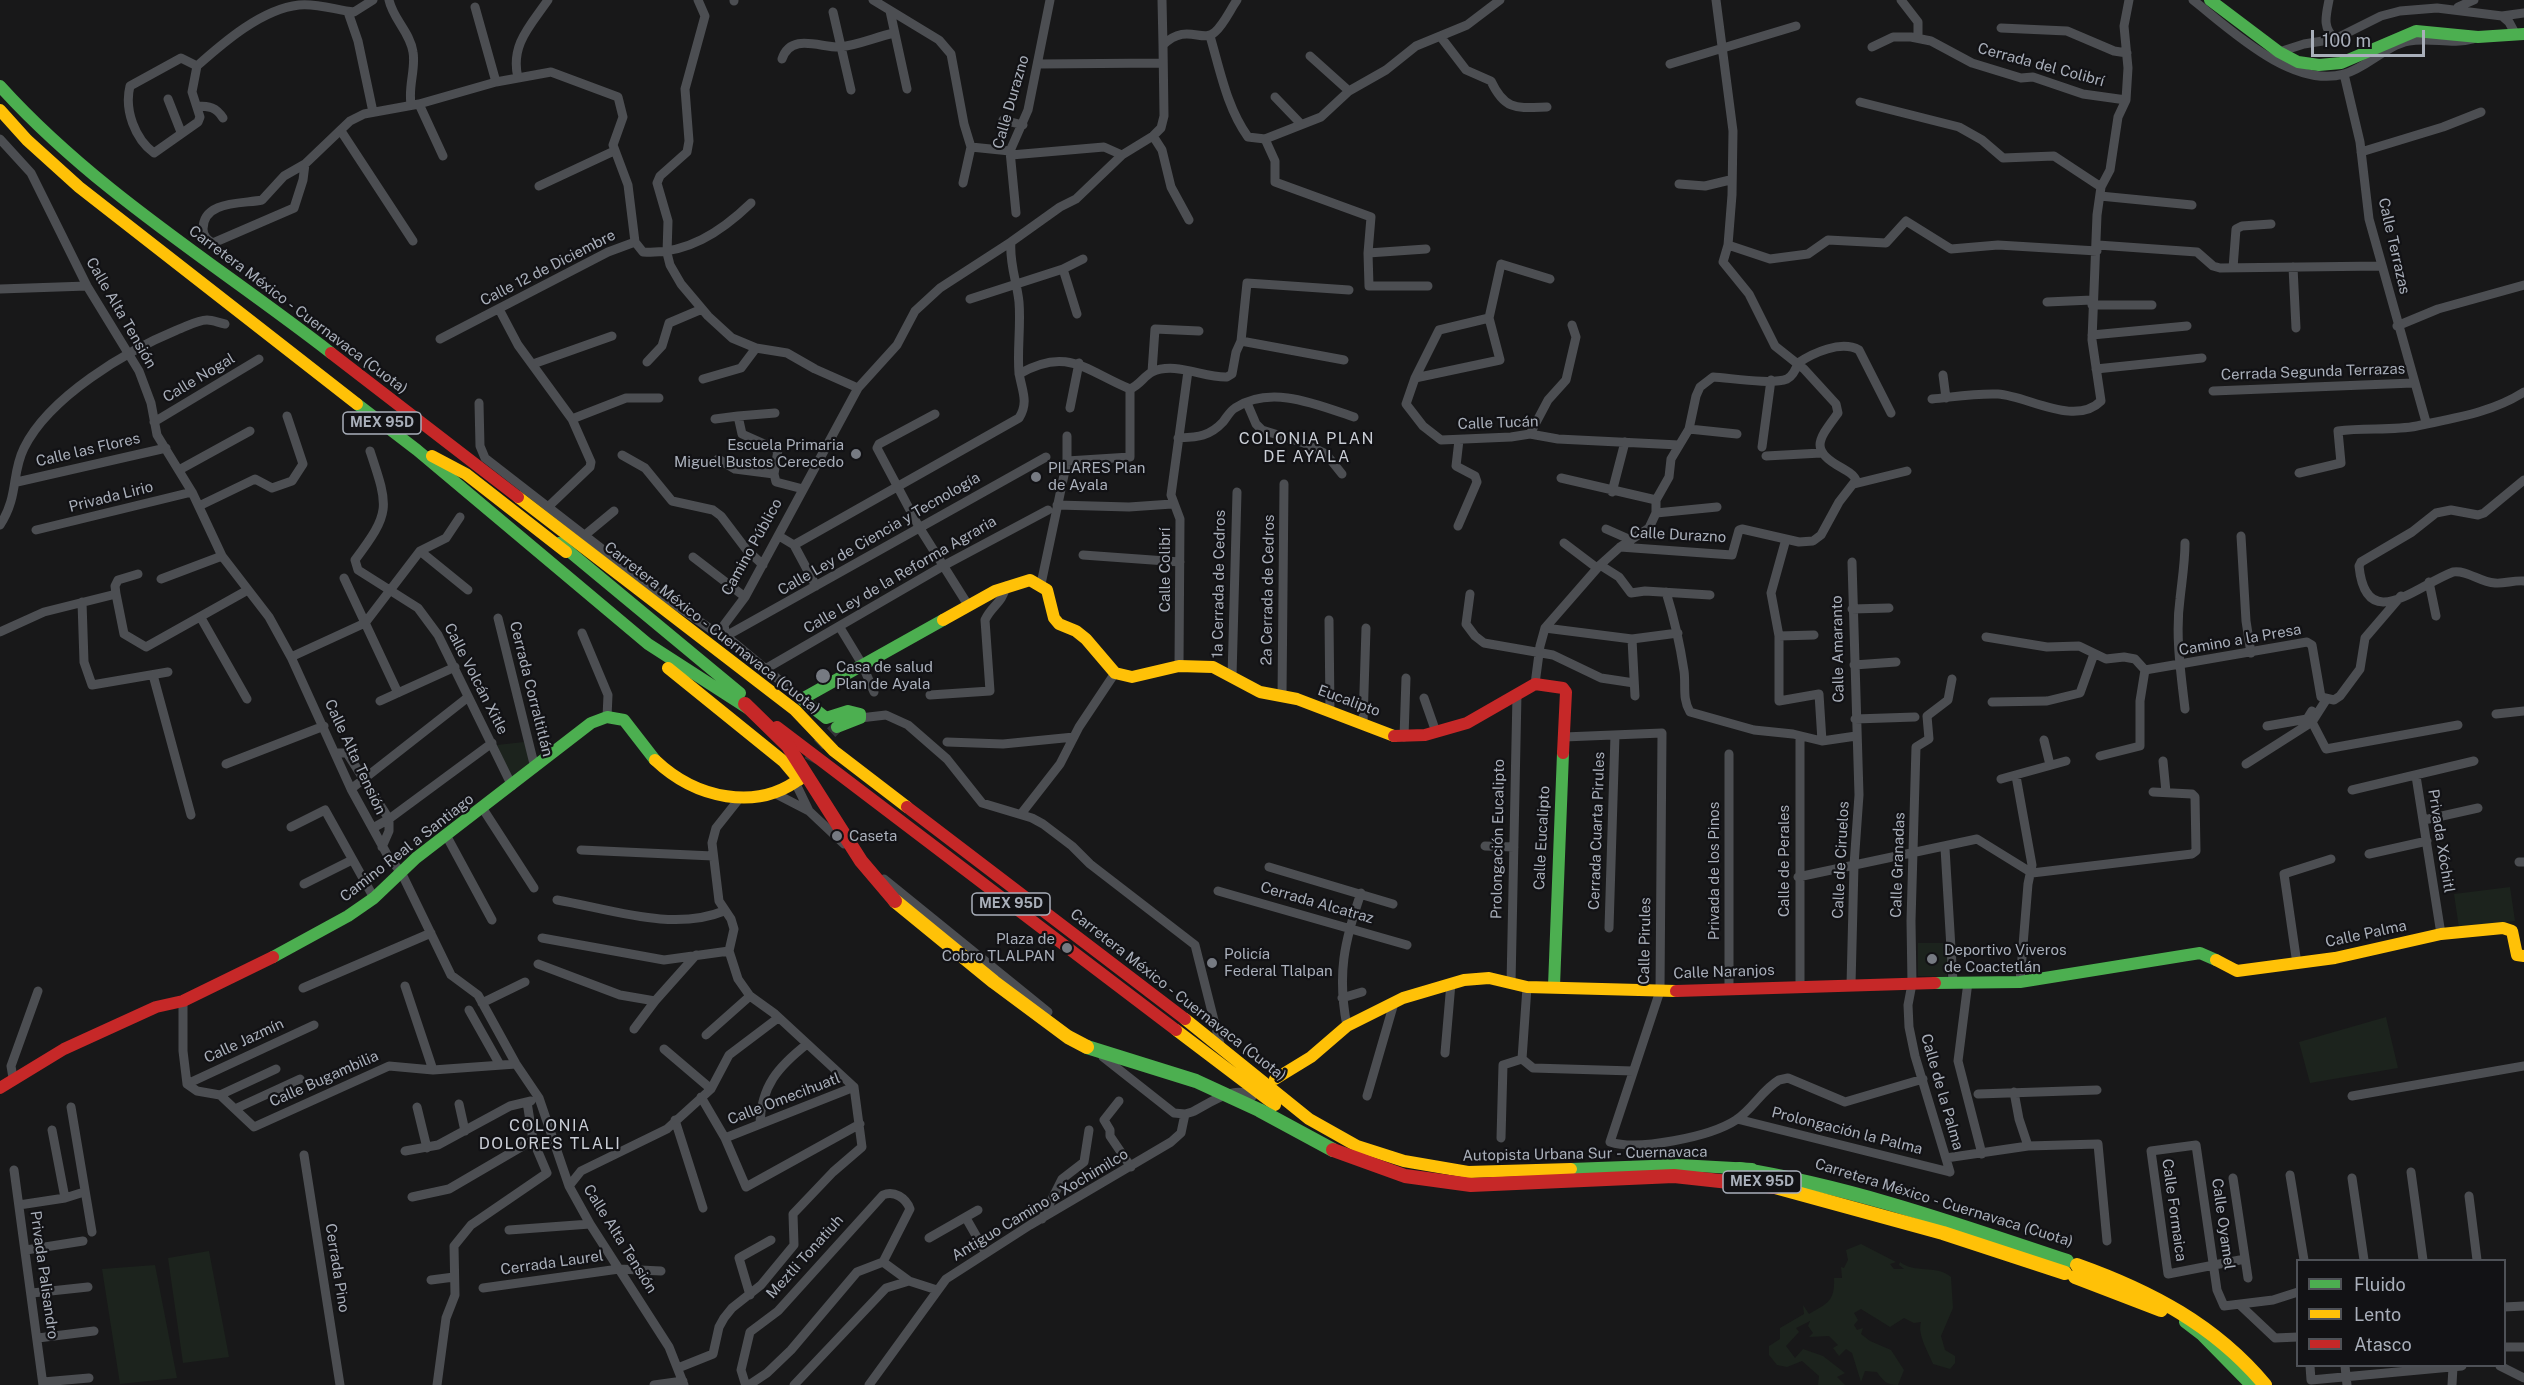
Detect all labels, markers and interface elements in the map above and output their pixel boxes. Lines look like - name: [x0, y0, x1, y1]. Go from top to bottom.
- scale bar: [2314, 18, 2428, 56]
- text: 100 m: [2322, 30, 2371, 51]
- street label: Cerrada del Colibrí: [1976, 39, 2106, 91]
- street label: Calle Durazno: [989, 53, 1033, 151]
- street label: Calle Terrazas: [2374, 196, 2414, 296]
- street label: Carretera México - Cuernavaca (Cuota): [185, 222, 411, 398]
- street label: Calle 12 de Diciembre: [477, 226, 619, 310]
- street label: Calle Alta Tensión: [82, 254, 160, 372]
- street label: Calle Nogal: [160, 349, 238, 407]
- street label: Cerrada Segunda Terrazas: [2220, 360, 2406, 384]
- road number: MEX 95D: [343, 412, 421, 434]
- street label: Calle Tucán: [1457, 413, 1539, 433]
- street label: Calle las Flores: [34, 429, 142, 471]
- district label: COLONIA PLAN DE AYALA: [1239, 429, 1375, 467]
- place label: Escuela Primaria Miguel Bustos Cerecedo: [674, 436, 844, 471]
- marker: Escuela Primaria Miguel Bustos Cerecedo: [849, 447, 863, 461]
- place label: PILARES Plan de Ayala: [1048, 459, 1145, 494]
- street label: Calle Ley de Ciencia y Tecnología: [775, 469, 983, 599]
- marker: PILARES Plan de Ayala: [1029, 470, 1043, 484]
- street label: Privada Lirio: [67, 478, 155, 516]
- street label: Camino Público: [718, 495, 786, 599]
- street label: 1a Cerrada de Cedros: [1209, 510, 1229, 658]
- street label: Calle Ley de la Reforma Agraria: [800, 512, 1000, 638]
- street label: 2a Cerrada de Cedros: [1258, 514, 1278, 666]
- street label: Calle Durazno: [1629, 523, 1727, 547]
- street label: Calle Colibrí: [1156, 528, 1174, 612]
- street label: Carretera México - Cuernavaca (Cuota): [600, 538, 824, 718]
- street label: Calle Amaranto: [1828, 595, 1848, 703]
- street label: Calle Volcán Xitle: [440, 620, 512, 738]
- street label: Cerrada Corraltitlán: [505, 620, 557, 758]
- street label: Camino a la Presa: [2177, 620, 2303, 660]
- place label: Casa de salud Plan de Ayala: [836, 658, 933, 693]
- marker: Casa de salud Plan de Ayala: [814, 667, 832, 685]
- street label: Eucalipto: [1315, 681, 1383, 721]
- street label: Calle Alta Tensión: [320, 697, 390, 817]
- street label: Cerrada Cuarta Pirules: [1585, 752, 1609, 910]
- street label: Prolongación Eucalipto: [1488, 759, 1508, 919]
- street label: Calle Eucalipto: [1530, 785, 1554, 891]
- street label: Privada Xóchitl: [2424, 788, 2458, 894]
- street label: Camino Real a Santiago: [337, 790, 477, 906]
- street label: Calle de Ciruelos: [1829, 801, 1853, 919]
- street label: Privada de los Pinos: [1705, 802, 1723, 940]
- street label: Calle de Perales: [1775, 805, 1793, 917]
- street label: Calle Granadas: [1887, 812, 1909, 918]
- place label: Caseta: [849, 827, 897, 845]
- marker: Caseta: [830, 829, 844, 843]
- street label: Cerrada Alcatraz: [1258, 878, 1376, 928]
- road number: MEX 95D: [972, 893, 1050, 915]
- street label: Calle Pirules: [1635, 897, 1655, 985]
- street label: Carretera México - Cuernavaca (Cuota): [1066, 905, 1290, 1085]
- street label: Calle Palma: [2324, 917, 2408, 951]
- place label: Plaza de Cobro TLALPAN: [942, 930, 1055, 965]
- marker: Plaza de Cobro TLALPAN: [1060, 941, 1074, 955]
- place label: Deportivo Viveros de Coactetlán: [1944, 941, 2067, 976]
- place label: Policía Federal Tlalpan: [1224, 945, 1333, 980]
- marker: Deportivo Viveros de Coactetlán: [1925, 952, 1939, 966]
- marker: Policía Federal Tlalpan: [1205, 956, 1219, 970]
- street label: Calle Naranjos: [1673, 961, 1775, 983]
- street label: Calle Jazmín: [201, 1015, 287, 1067]
- street label: Calle de la Palma: [1917, 1032, 1967, 1152]
- street label: Calle Bugambilia: [267, 1047, 381, 1111]
- street label: Calle Omecihuatl: [725, 1069, 843, 1129]
- street label: Prolongación la Palma: [1770, 1104, 1924, 1158]
- district label: COLONIA DOLORES TLALI: [479, 1116, 621, 1154]
- street label: Autopista Urbana Sur - Cuernavaca: [1462, 1143, 1708, 1165]
- street label: Antiguo Camino a Xochimilco: [948, 1145, 1132, 1265]
- street label: Carretera México - Cuernavaca (Cuota): [1813, 1155, 2075, 1251]
- street label: Calle Formaica: [2158, 1158, 2190, 1262]
- road number: MEX 95D: [1723, 1171, 1801, 1193]
- street label: Calle Oyamel: [2208, 1177, 2238, 1271]
- street label: Calle Alta Tensión: [579, 1181, 661, 1297]
- street label: Privada Palisandro: [26, 1210, 62, 1340]
- street label: Meztli Tonatiuh: [763, 1211, 847, 1303]
- street label: Cerrada Pino: [321, 1222, 353, 1314]
- street label: Cerrada Laurel: [499, 1247, 605, 1279]
- legend: [2296, 1259, 2506, 1367]
- text: Fluido: [2354, 1274, 2406, 1295]
- text: Lento: [2354, 1304, 2401, 1325]
- text: Atasco: [2354, 1334, 2412, 1355]

